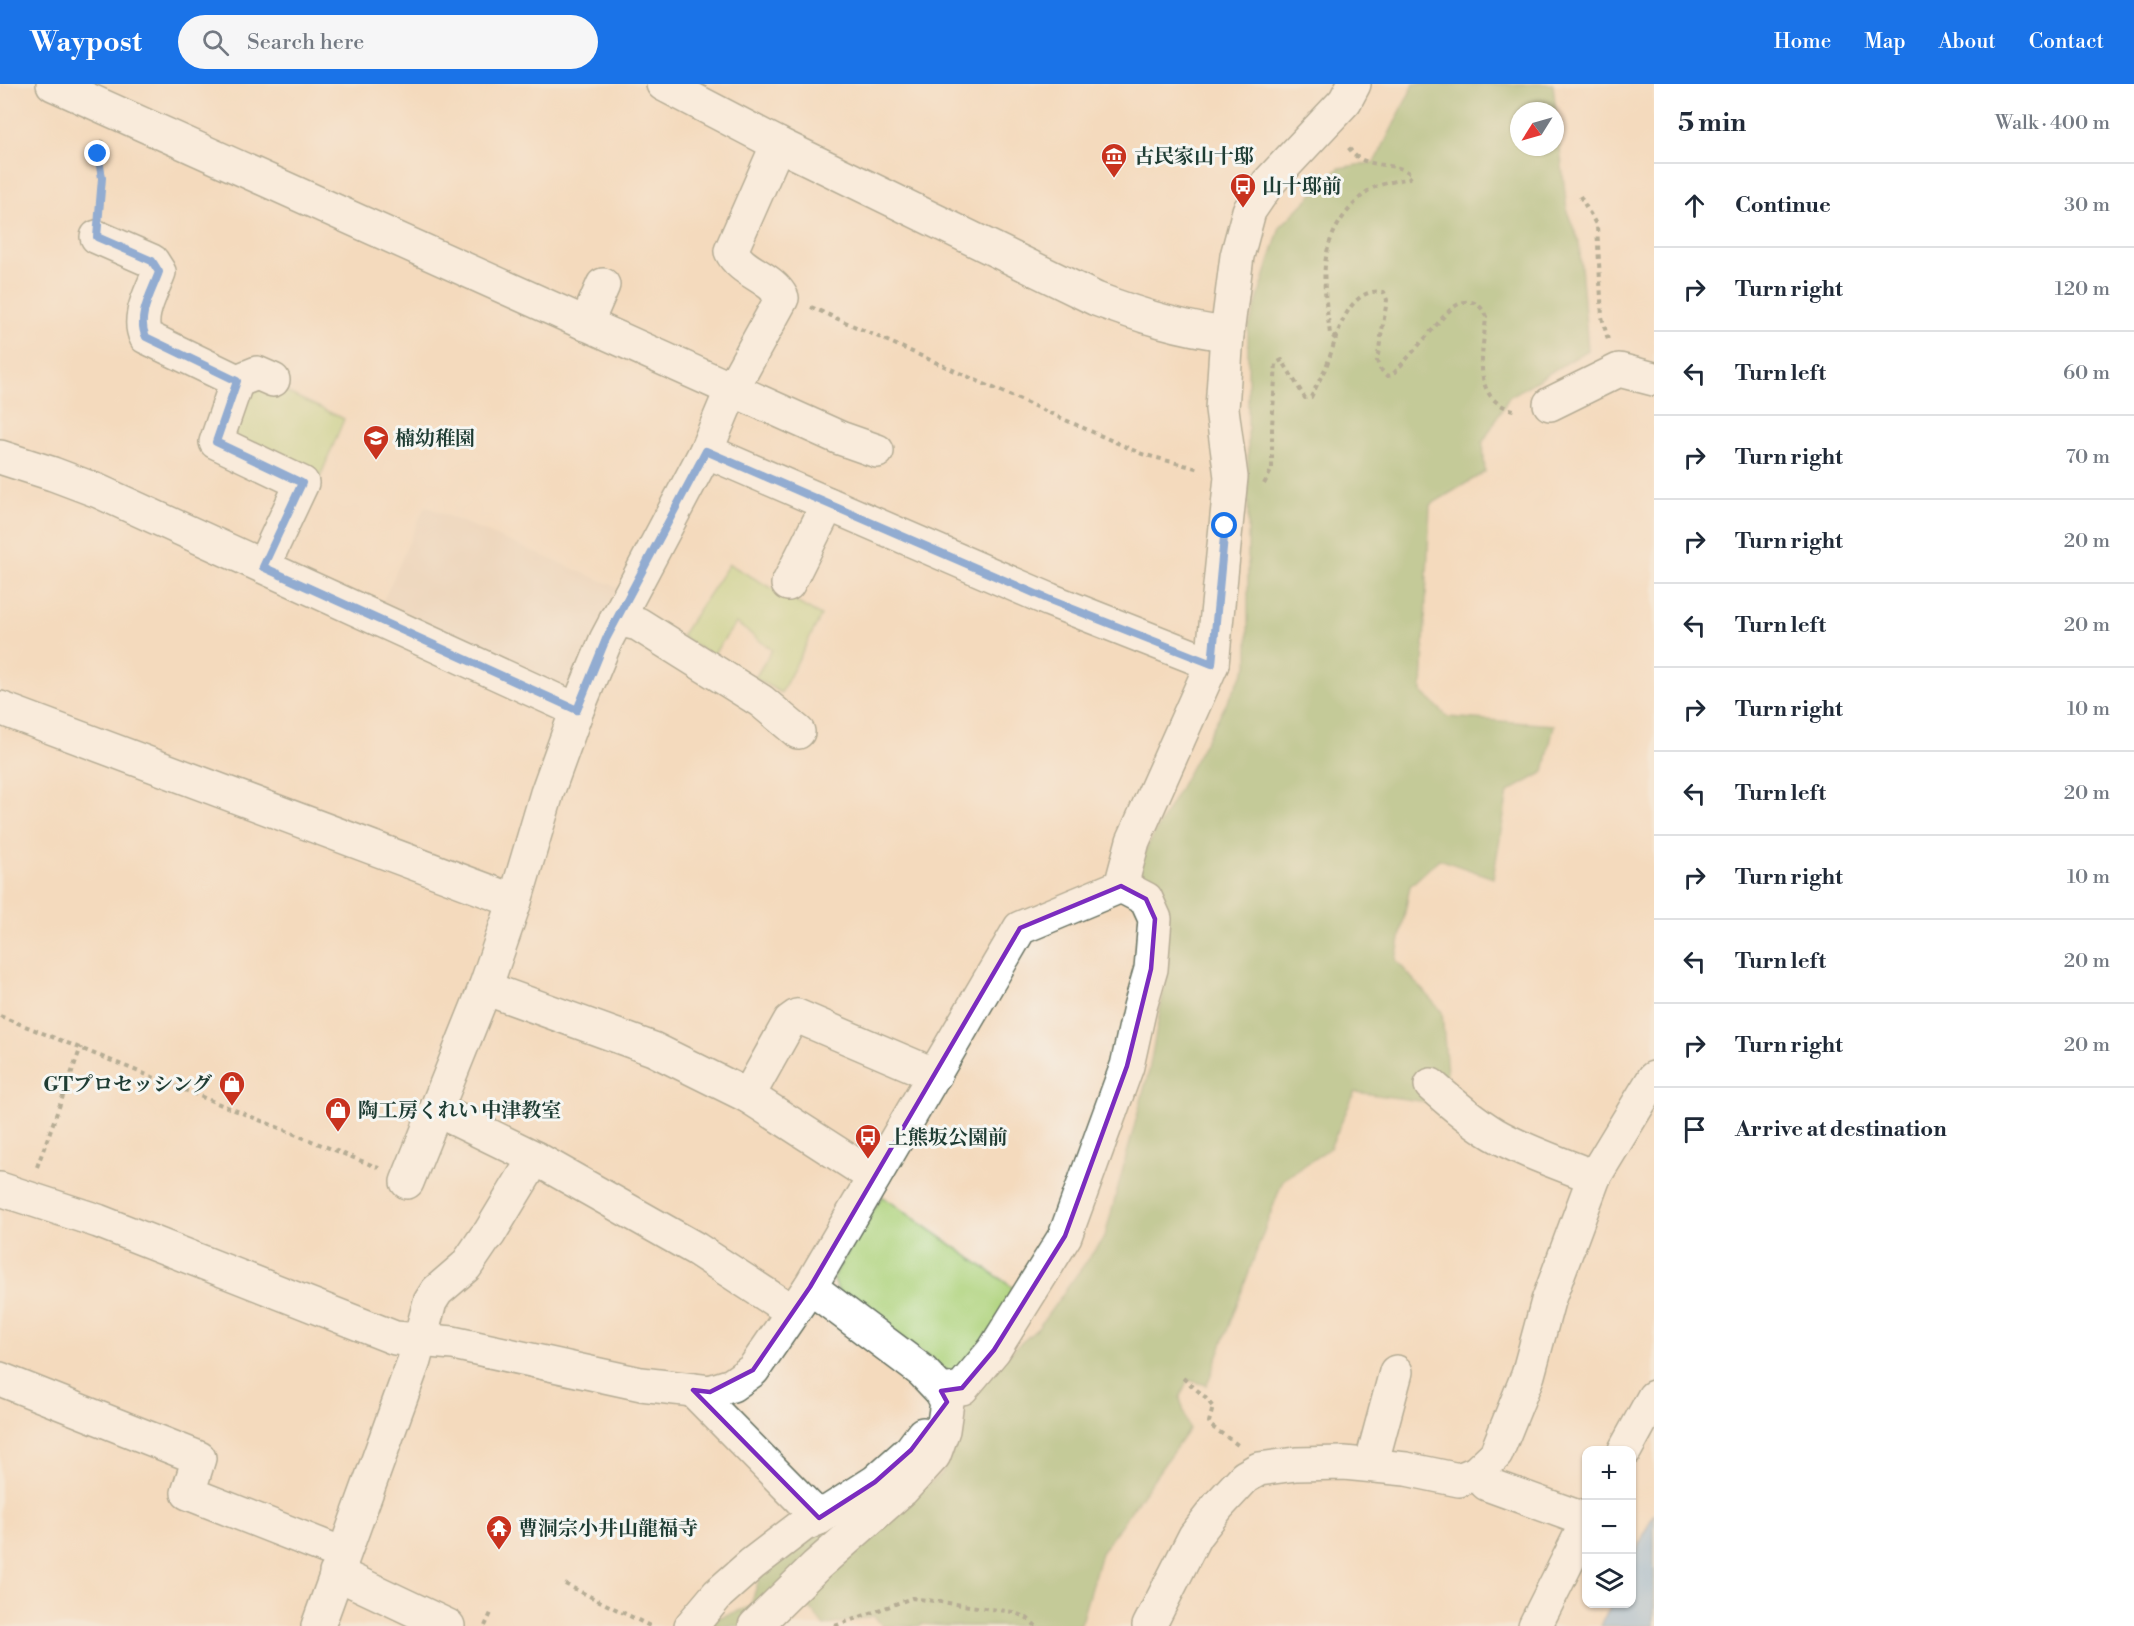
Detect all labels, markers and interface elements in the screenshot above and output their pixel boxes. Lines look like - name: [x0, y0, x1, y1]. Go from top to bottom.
- search box: [178, 15, 598, 69]
- text: Waypost: [30, 25, 142, 60]
- icon: search: [199, 26, 232, 59]
- text: Search here: [247, 29, 364, 56]
- text: Home: [1774, 29, 1831, 55]
- text: Map: [1864, 29, 1906, 55]
- text: About: [1939, 29, 1996, 55]
- text: Contact: [2029, 29, 2104, 55]
- north arrow: [1510, 102, 1564, 156]
- text: 5 min: [1678, 107, 1746, 139]
- text: Walk · 400 m: [1995, 111, 2110, 136]
- route end: [84, 140, 110, 166]
- museum icon: 古民家山十邸: [1099, 141, 1129, 179]
- place label: 古民家山十邸: [1134, 145, 1254, 170]
- bus stop icon: 山十邸前: [1228, 171, 1258, 209]
- place label: 山十邸前: [1262, 175, 1342, 200]
- icon: ahead: [1678, 189, 1711, 222]
- text: Continue: [1735, 192, 1831, 219]
- text: 30 m: [2064, 193, 2110, 218]
- icon: right: [1678, 273, 1711, 306]
- text: Turn right: [1735, 276, 1843, 303]
- text: 120 m: [2055, 277, 2110, 302]
- icon: left: [1678, 357, 1711, 390]
- text: Turn left: [1735, 360, 1826, 387]
- text: 60 m: [2063, 361, 2110, 386]
- school or university icon: 楠幼稚園: [361, 423, 391, 461]
- place label: 楠幼稚園: [395, 427, 475, 452]
- icon: right: [1678, 441, 1711, 474]
- text: Turn right: [1735, 444, 1843, 471]
- text: 70 m: [2066, 445, 2110, 470]
- route start: [1211, 512, 1237, 538]
- icon: right: [1678, 525, 1711, 558]
- text: Turn right: [1735, 528, 1843, 555]
- text: 20 m: [2064, 529, 2110, 554]
- icon: left: [1678, 609, 1711, 642]
- text: Turn left: [1735, 612, 1826, 639]
- text: 20 m: [2064, 613, 2110, 638]
- icon: right: [1678, 693, 1711, 726]
- text: Turn right: [1735, 696, 1843, 723]
- text: 10 m: [2067, 697, 2110, 722]
- icon: left: [1678, 777, 1711, 810]
- text: Turn left: [1735, 780, 1826, 807]
- text: 20 m: [2064, 781, 2110, 806]
- icon: right: [1678, 861, 1711, 894]
- text: Turn right: [1735, 864, 1843, 891]
- text: 10 m: [2067, 865, 2110, 890]
- icon: left: [1678, 945, 1711, 978]
- text: Turn left: [1735, 948, 1826, 975]
- text: 20 m: [2064, 949, 2110, 974]
- icon: right: [1678, 1029, 1711, 1062]
- text: Turn right: [1735, 1032, 1843, 1059]
- text: 20 m: [2064, 1033, 2110, 1058]
- shop icon: GTプロセッシング: [217, 1069, 247, 1107]
- place label: GTプロセッシング: [43, 1073, 212, 1098]
- shop icon: 陶工房くれい 中津教室: [323, 1095, 353, 1133]
- place label: 陶工房くれい 中津教室: [358, 1099, 561, 1124]
- icon: arrive: [1678, 1113, 1711, 1146]
- text: Arrive at destination: [1735, 1116, 1947, 1143]
- bus stop icon: 上熊坂公園前: [853, 1122, 883, 1160]
- place label: 上熊坂公園前: [888, 1126, 1008, 1151]
- map controls: [1582, 1446, 1636, 1608]
- button: +: [1582, 1446, 1636, 1500]
- button: −: [1582, 1500, 1636, 1554]
- temple icon: 曹洞宗小井山龍福寺: [484, 1513, 514, 1551]
- place label: 曹洞宗小井山龍福寺: [518, 1517, 698, 1542]
- button: layers: [1582, 1554, 1636, 1608]

